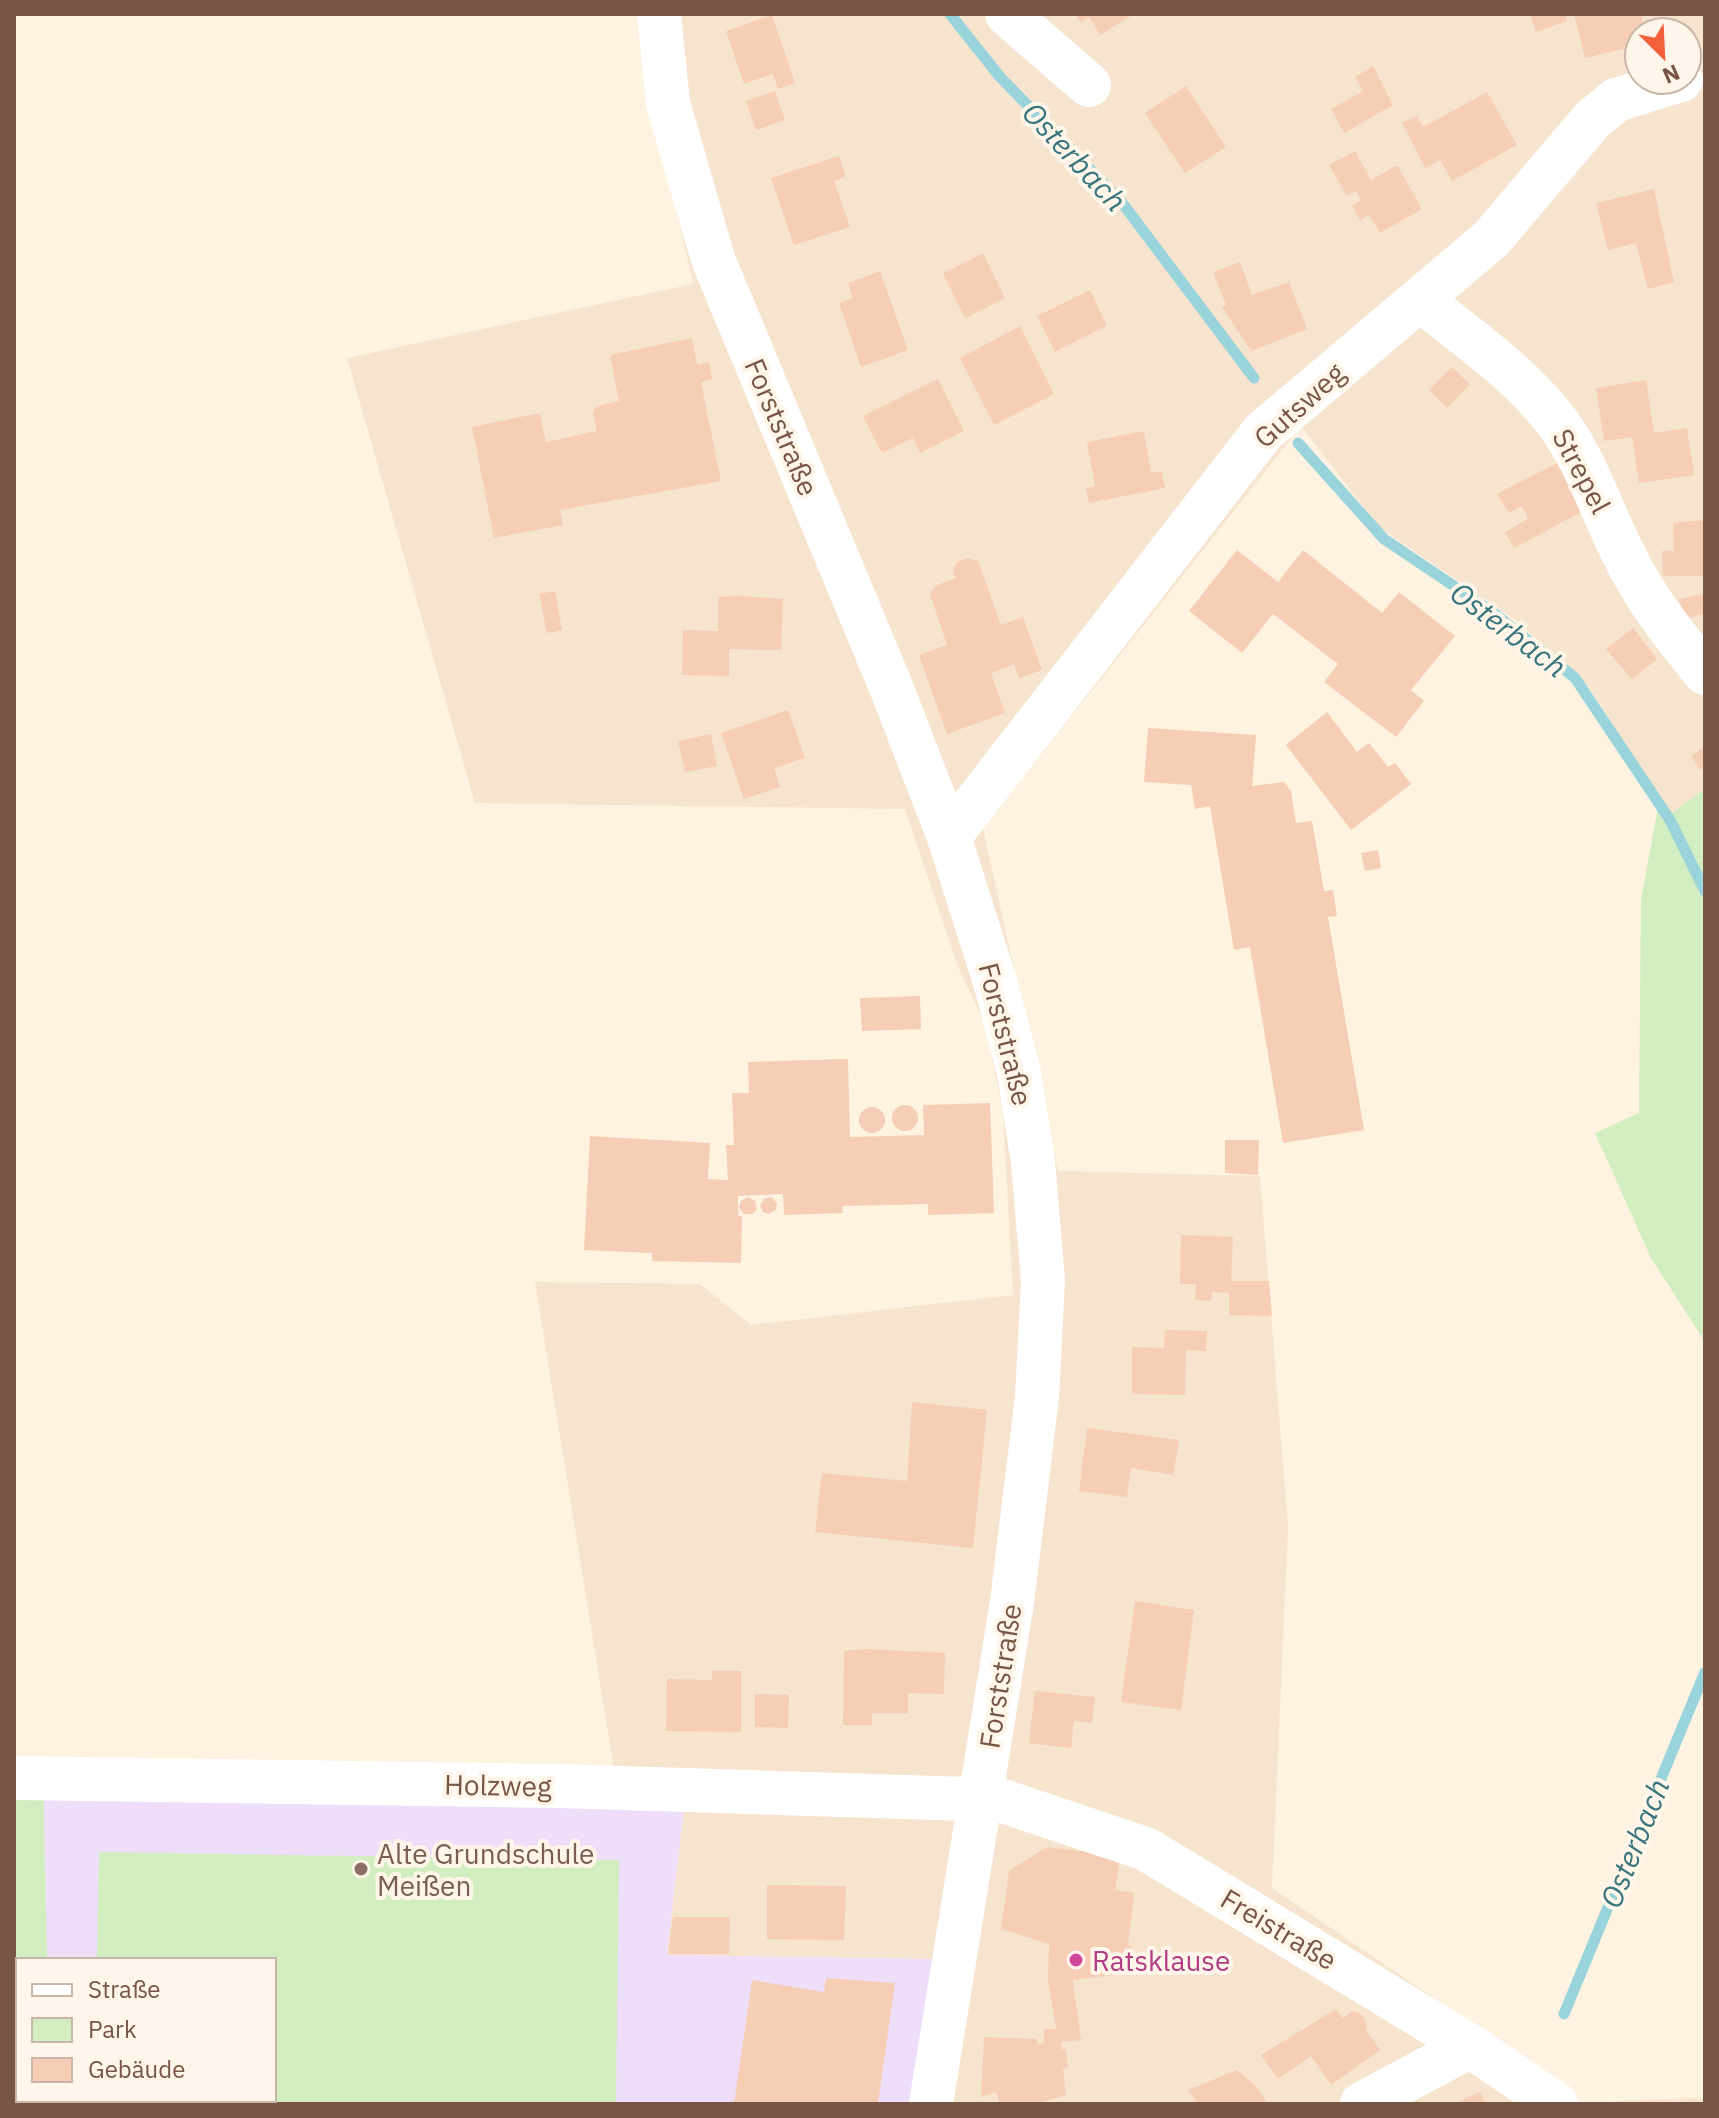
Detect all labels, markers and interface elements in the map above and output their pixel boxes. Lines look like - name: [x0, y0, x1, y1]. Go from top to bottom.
- north arrow: [1623, 16, 1703, 96]
- text: N: [1658, 58, 1685, 91]
- water label: Osterbach: [1014, 93, 1136, 219]
- street label: Forststraße: [736, 353, 828, 501]
- street label: Gutsweg: [1246, 354, 1352, 456]
- street label: Strepel: [1544, 422, 1620, 520]
- water label: Osterbach: [1443, 573, 1575, 685]
- street label: Forststraße: [970, 959, 1042, 1109]
- street label: Forststraße: [970, 1601, 1030, 1751]
- street label: Holzweg: [444, 1766, 552, 1804]
- water label: Osterbach: [1590, 1773, 1678, 1913]
- place label: Alte Grundschule Meißen: [377, 1835, 594, 1904]
- marker: Alte Grundschule Meißen: [352, 1860, 370, 1878]
- street label: Freistraße: [1214, 1880, 1344, 1978]
- place label: Ratsklause: [1092, 1942, 1230, 1979]
- marker: Ratsklause: [1067, 1951, 1085, 1969]
- legend: [16, 1958, 276, 2102]
- text: Straße: [88, 1973, 160, 2005]
- text: Park: [88, 2013, 137, 2045]
- text: Gebäude: [88, 2053, 185, 2085]

